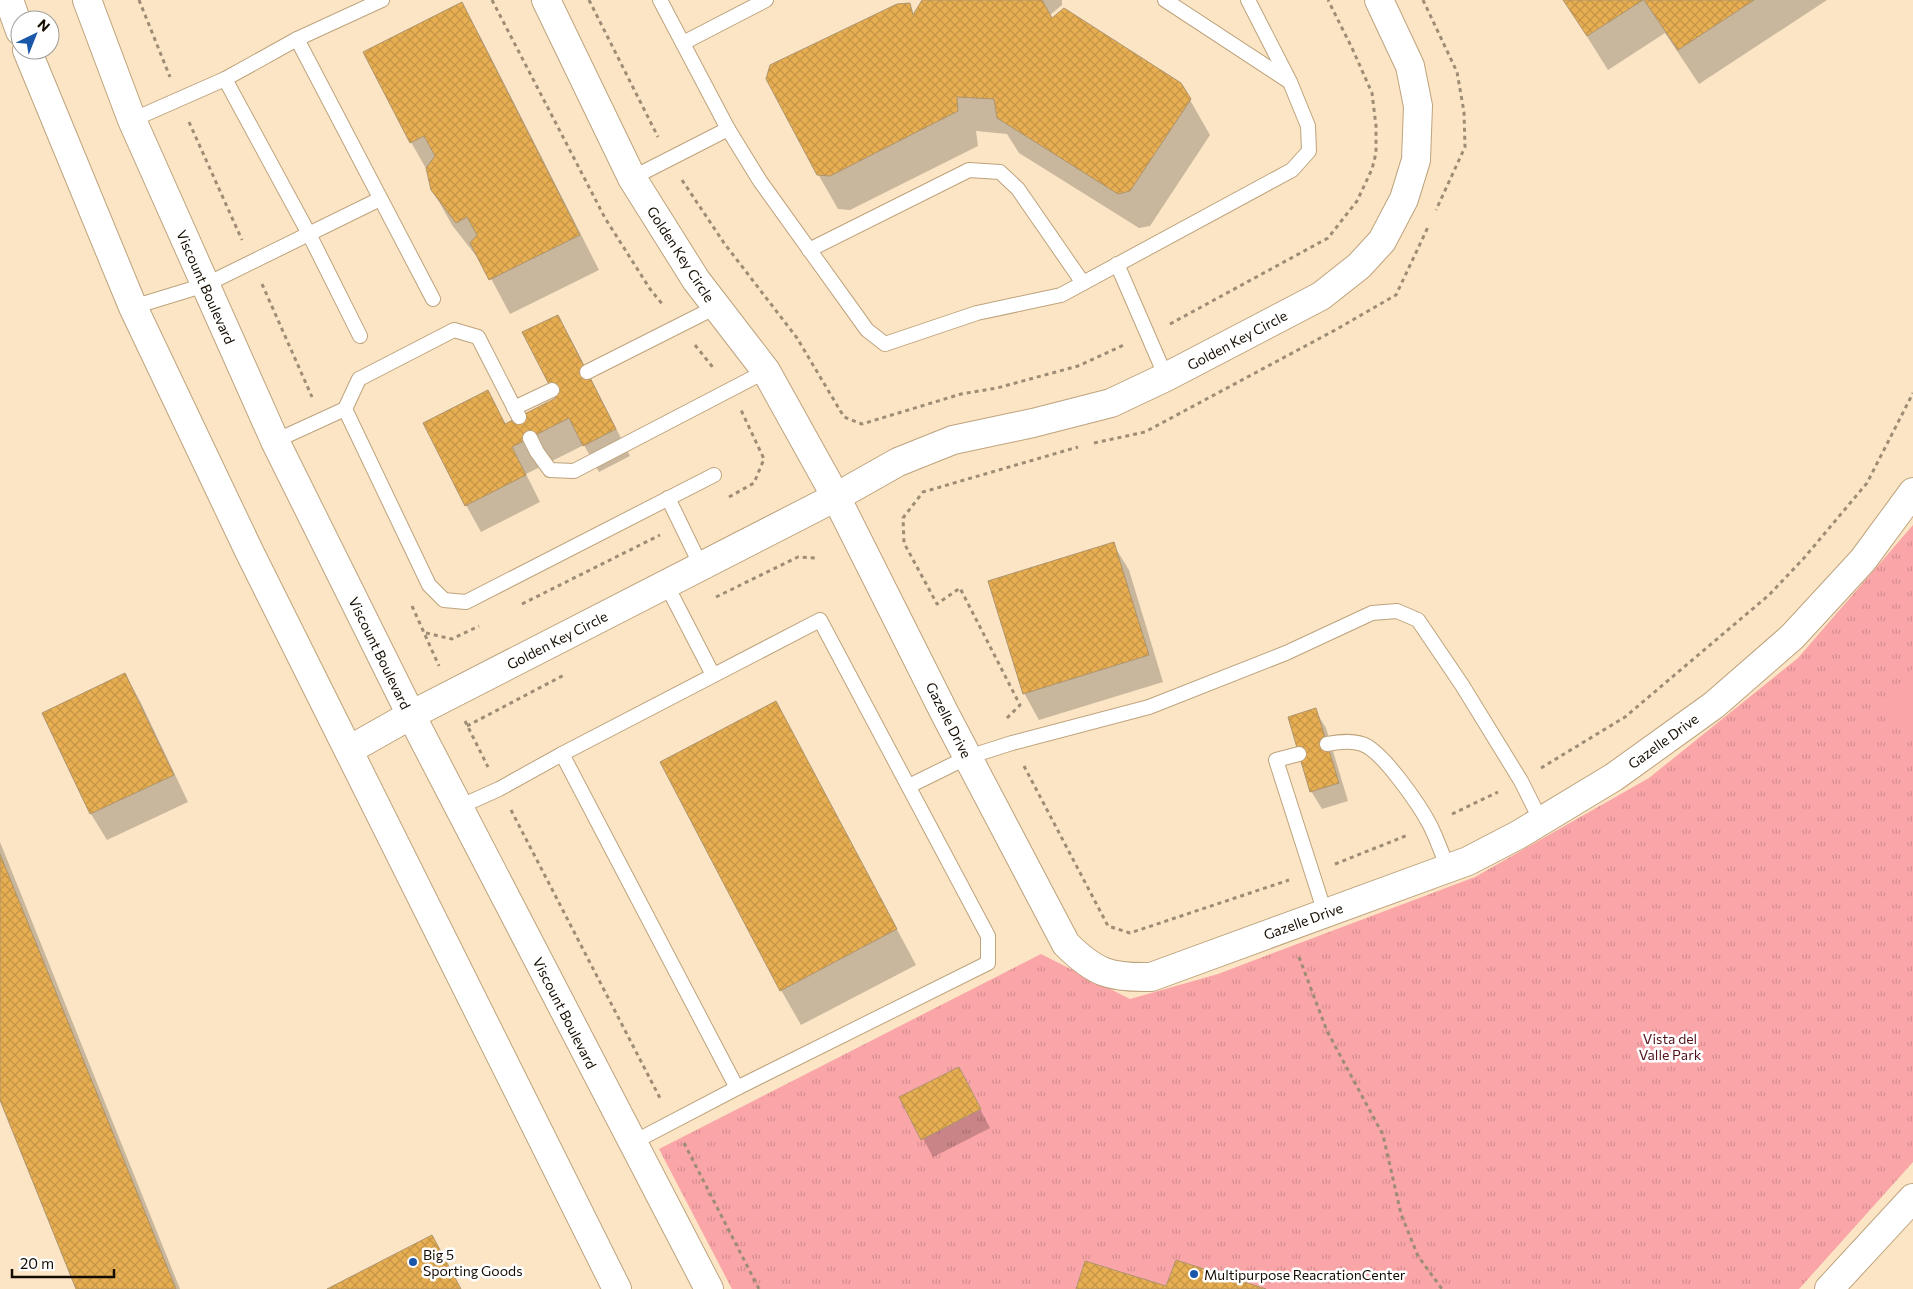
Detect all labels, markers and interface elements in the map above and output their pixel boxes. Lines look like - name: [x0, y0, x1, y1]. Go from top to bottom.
- north arrow: [10, 10, 60, 60]
- text: N: [35, 15, 54, 35]
- street label: Golden Key Circle: [644, 203, 718, 305]
- street label: Viscount Boulevard: [173, 227, 239, 347]
- street label: Golden Key Circle: [1184, 306, 1290, 374]
- street label: Viscount Boulevard: [345, 594, 415, 712]
- street label: Golden Key Circle: [504, 607, 610, 673]
- street label: Gazelle Drive: [923, 679, 975, 761]
- street label: Gazelle Drive: [1624, 710, 1702, 772]
- street label: Gazelle Drive: [1261, 899, 1345, 943]
- street label: Viscount Boulevard: [530, 954, 600, 1072]
- park label: Vista del Valle Park: [1639, 1030, 1702, 1063]
- scale bar: [12, 1246, 115, 1278]
- place label: Big 5 Sporting Goods: [423, 1246, 523, 1279]
- text: 20 m: [20, 1254, 54, 1272]
- marker: Big 5 Sporting Goods: [407, 1256, 419, 1268]
- place label: Multipurpose ReacrationCenter: [1204, 1266, 1406, 1283]
- marker: Multipurpose ReacrationCenter: [1188, 1268, 1200, 1280]

